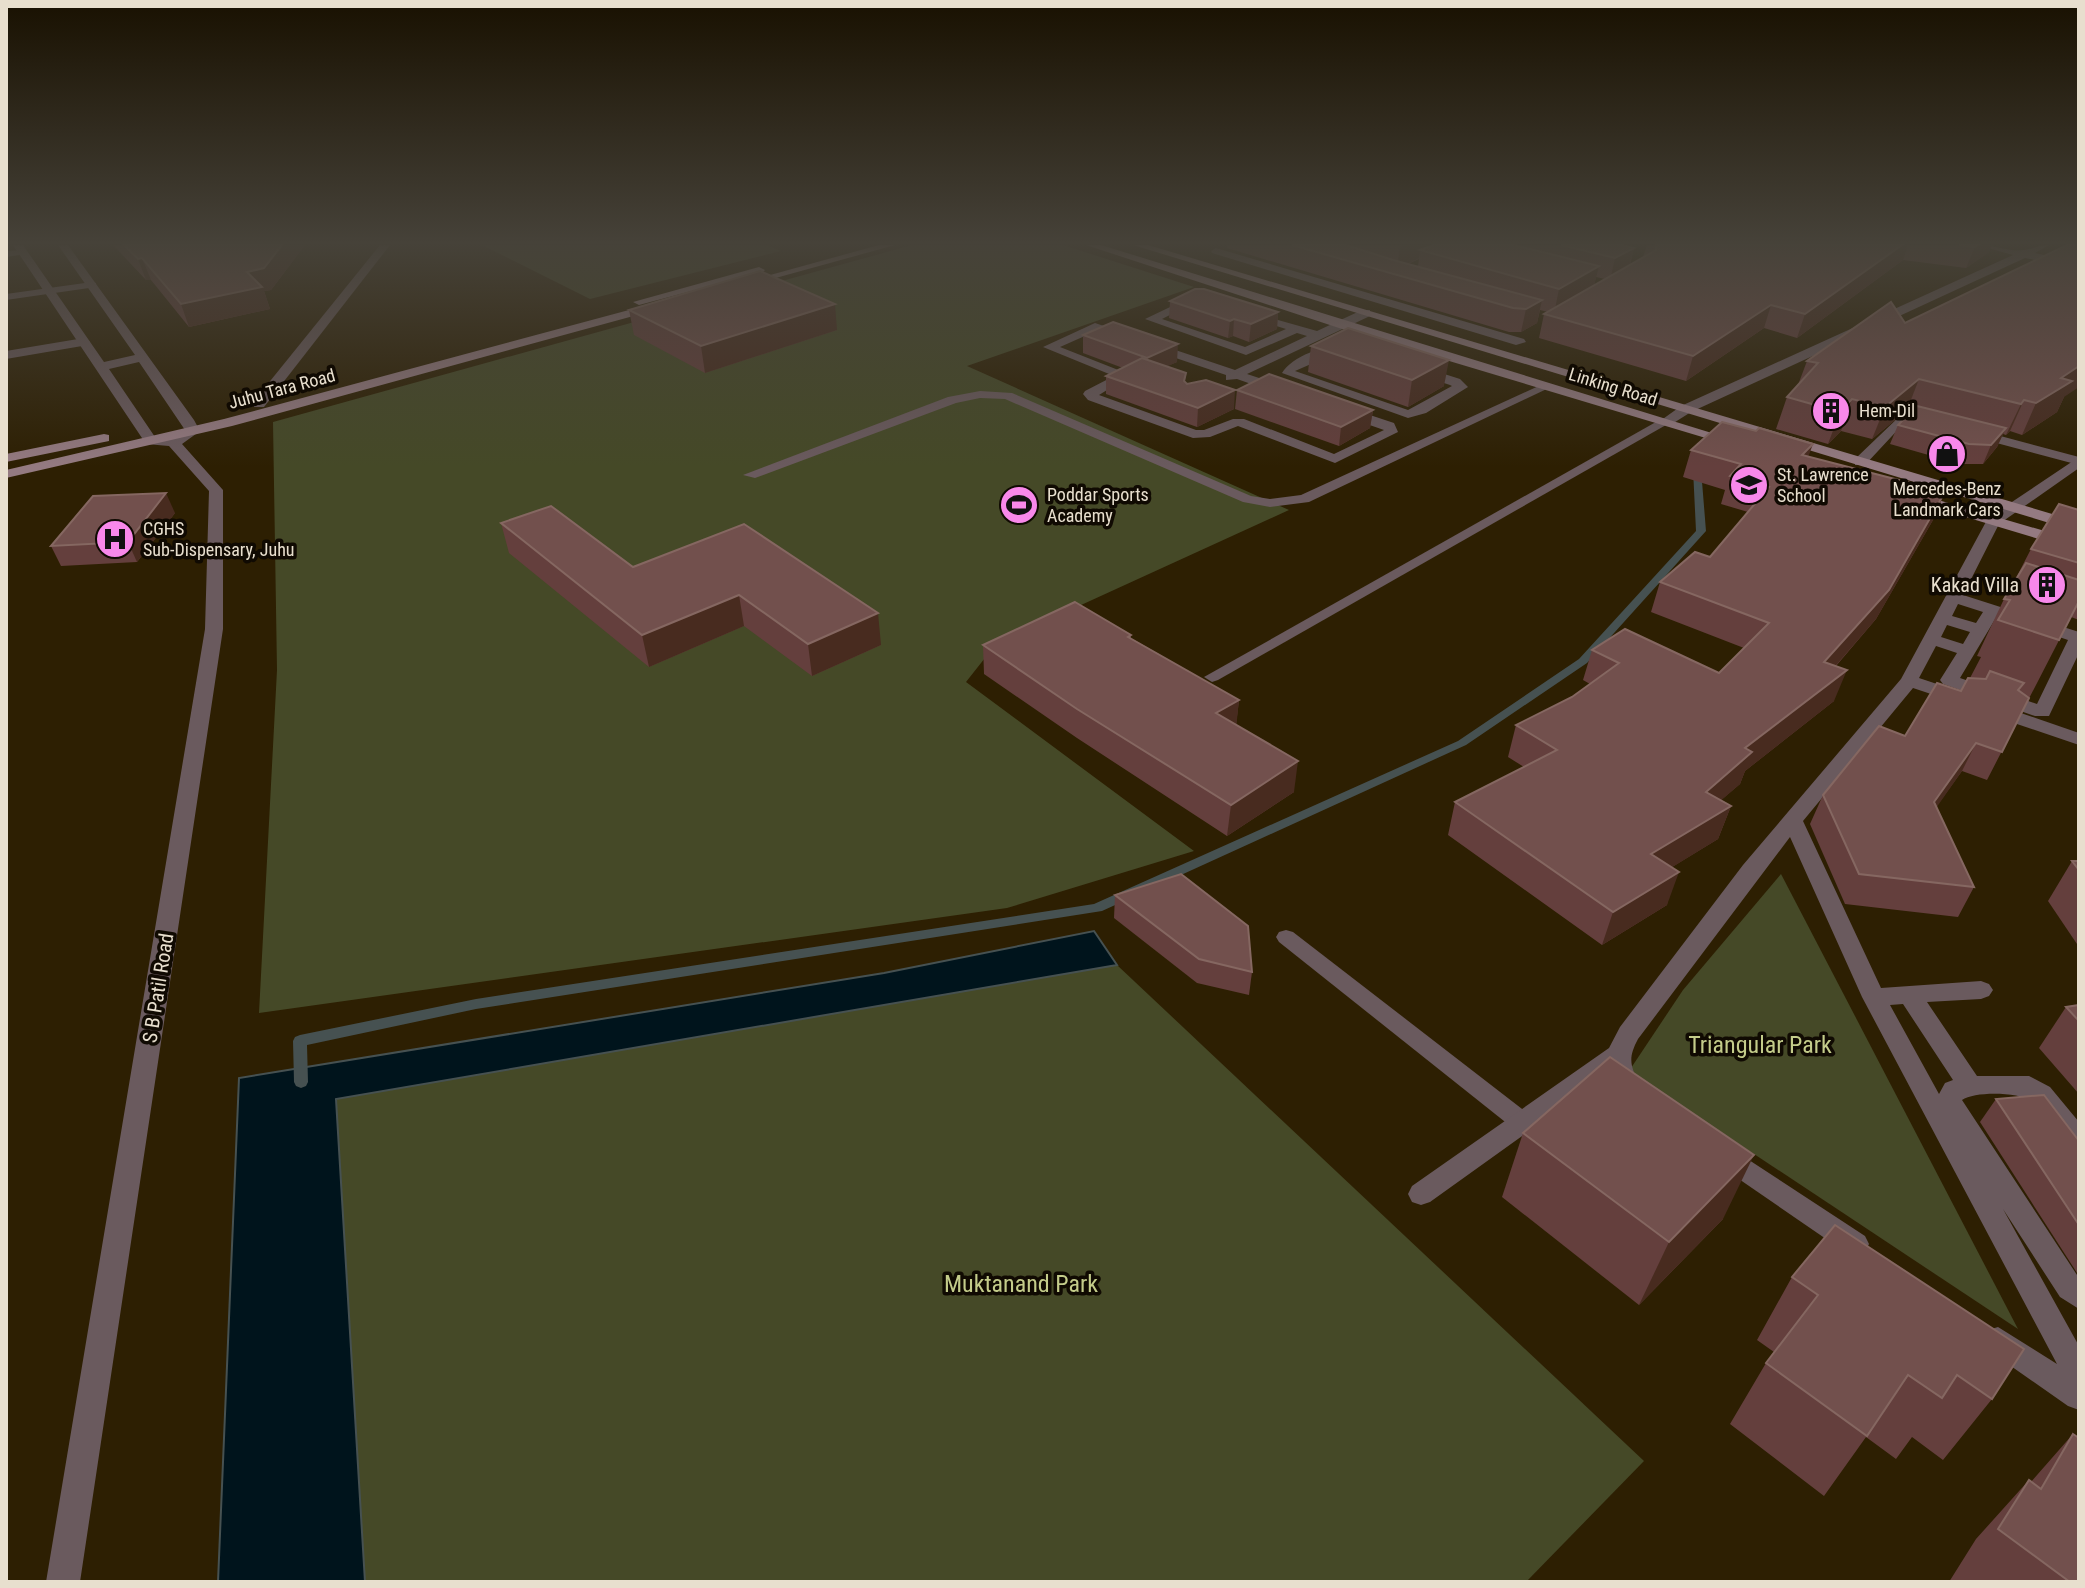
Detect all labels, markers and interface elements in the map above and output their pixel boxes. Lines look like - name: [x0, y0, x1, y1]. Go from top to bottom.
- street label: Linking Road: [1566, 363, 1660, 410]
- street label: Juhu Tara Road: [226, 364, 338, 413]
- building icon: Hem-Dil: [1810, 390, 1852, 432]
- place label: Hem-Dil: [1859, 400, 1915, 421]
- shop icon: Mercedes-Benz Landmark Cars: [1926, 433, 1968, 475]
- school or university icon: St. Lawrence School: [1728, 464, 1770, 506]
- place label: St. Lawrence School: [1777, 464, 1869, 506]
- place label: Mercedes-Benz Landmark Cars: [1892, 478, 2002, 520]
- sports icon: Poddar Sports Academy: [998, 484, 1040, 526]
- place label: Poddar Sports Academy: [1047, 484, 1149, 526]
- hospital icon: CGHS Sub-Dispensary, Juhu: [94, 518, 136, 560]
- place label: CGHS Sub-Dispensary, Juhu: [143, 518, 295, 560]
- building icon: Kakad Villa: [2026, 564, 2068, 606]
- place label: Kakad Villa: [1931, 573, 2019, 597]
- street label: S B Patil Road: [137, 931, 179, 1045]
- park label: Triangular Park: [1688, 1031, 1832, 1059]
- park label: Muktanand Park: [944, 1270, 1098, 1298]

